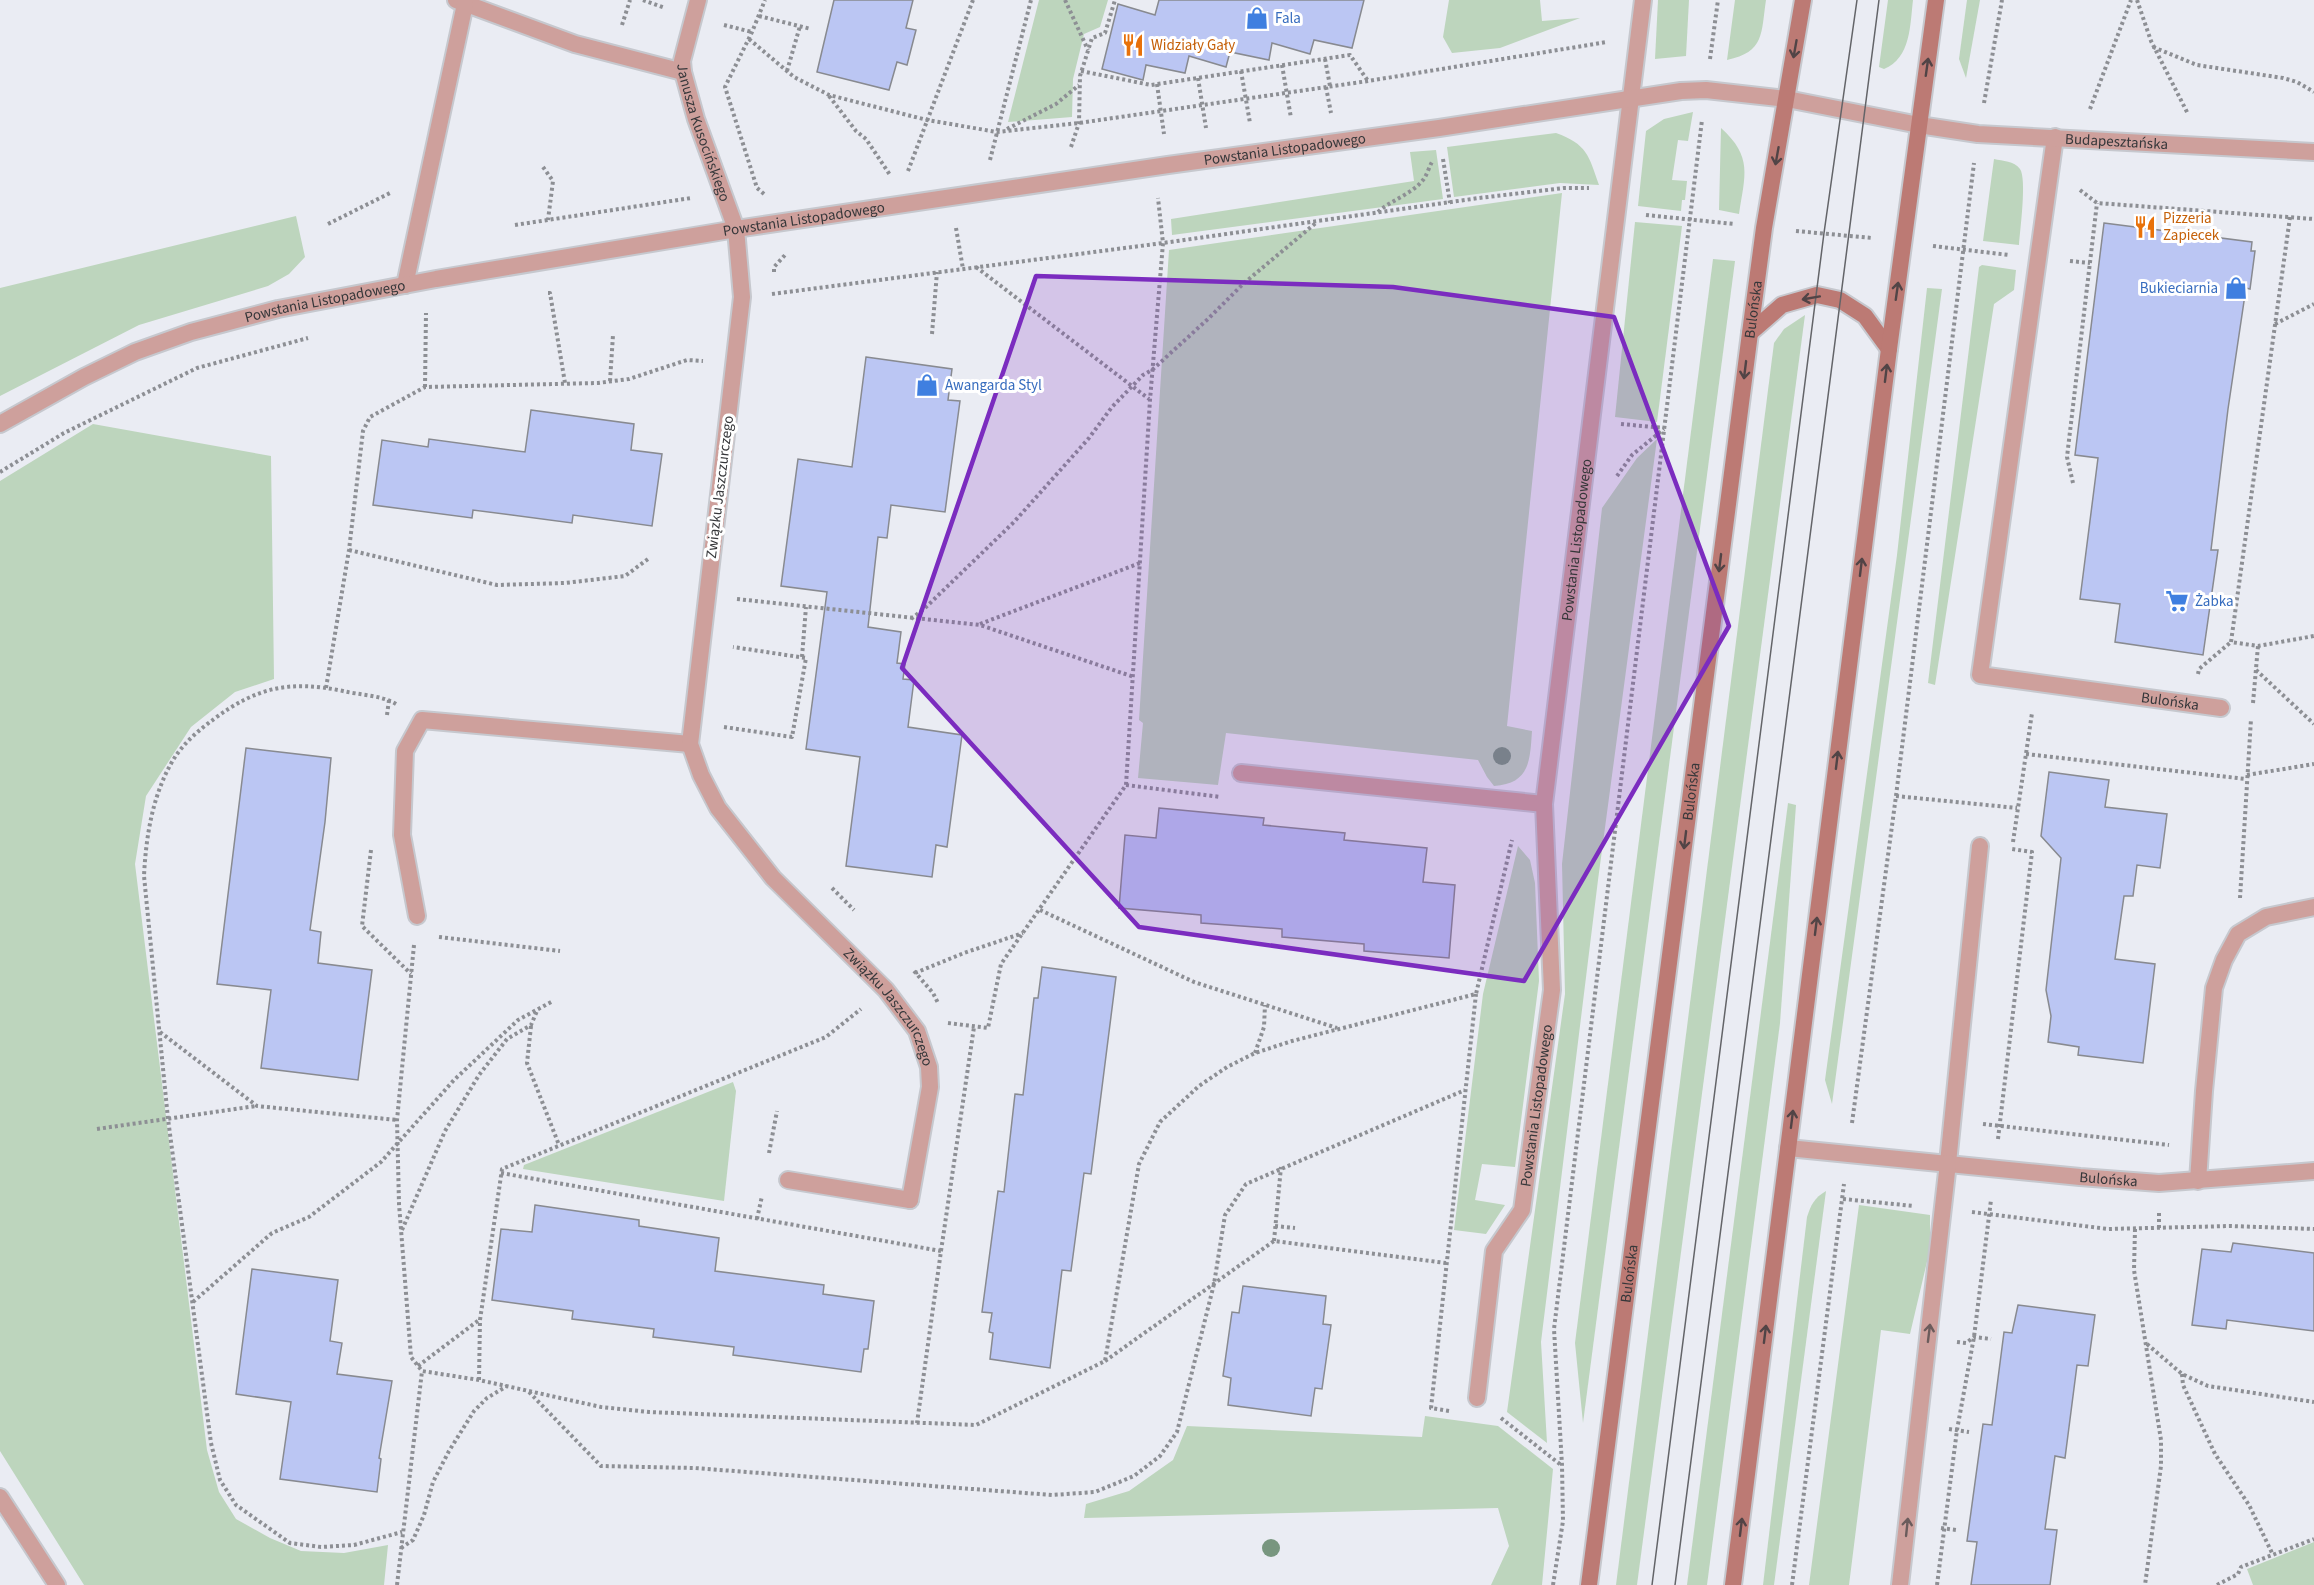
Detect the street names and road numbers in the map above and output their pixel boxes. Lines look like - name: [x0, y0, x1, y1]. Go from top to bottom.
- street label: Janusza Kusocińskiego: [672, 63, 736, 205]
- street label: Powstania Listopadowego: [1202, 128, 1367, 171]
- street label: Budapesztańska: [2065, 128, 2169, 155]
- street label: Powstania Listopadowego: [721, 197, 886, 242]
- street label: Powstania Listopadowego: [242, 275, 407, 328]
- street label: Bulońska: [1739, 279, 1767, 340]
- street label: Związku Jaszczurczego: [701, 414, 739, 560]
- street label: Powstania Listopadowego: [1556, 457, 1597, 622]
- street label: Bulońska: [2140, 687, 2200, 715]
- street label: Bulońska: [1677, 761, 1705, 822]
- street label: Związku Jaszczurczego: [839, 943, 938, 1069]
- street label: Powstania Listopadowego: [1515, 1023, 1558, 1188]
- street label: Bulońska: [2079, 1166, 2138, 1192]
- street label: Bulońska: [1615, 1243, 1643, 1304]

